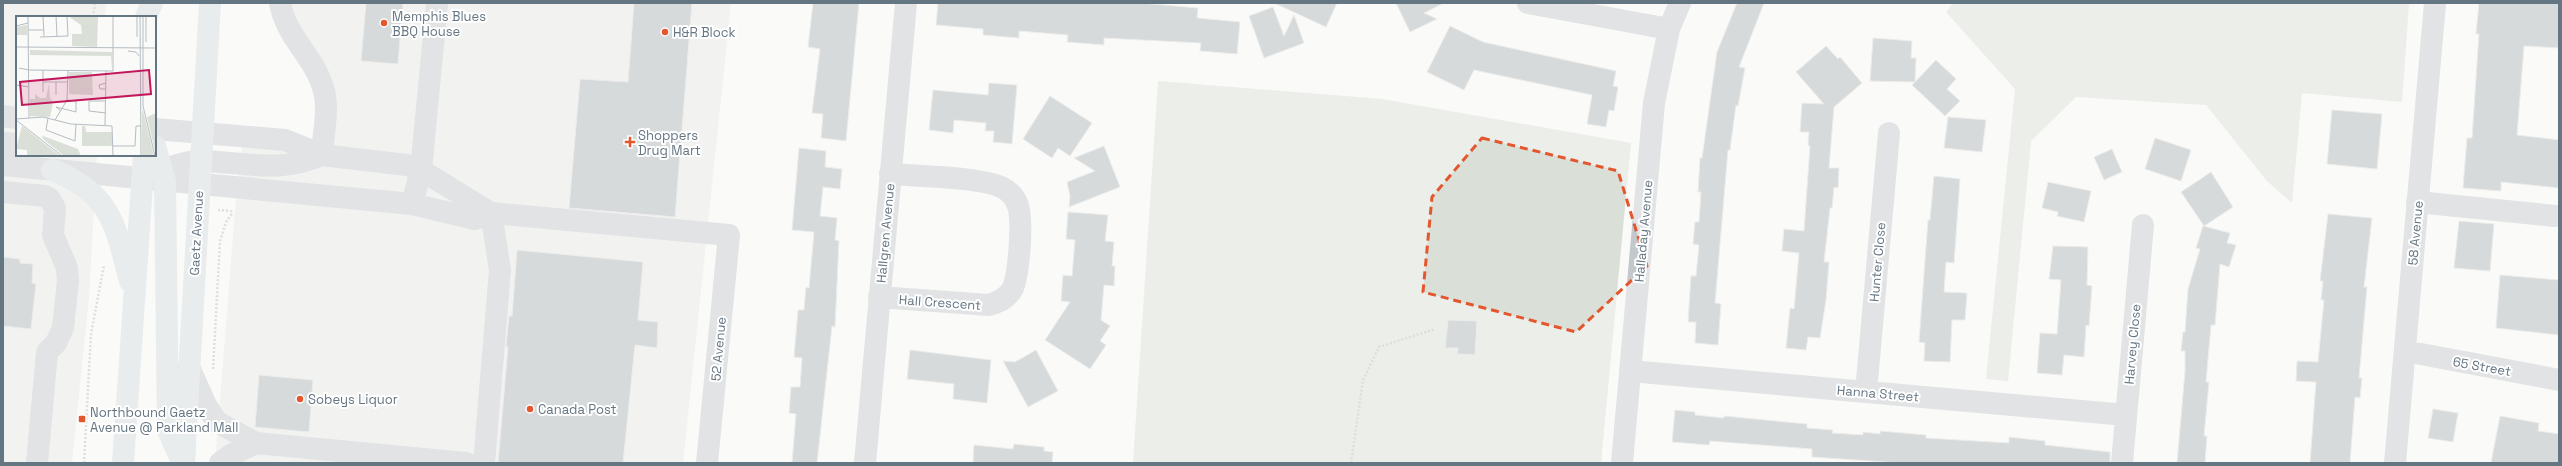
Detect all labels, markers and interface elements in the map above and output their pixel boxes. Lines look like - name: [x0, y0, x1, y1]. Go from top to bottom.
- place label: Memphis Blues BBQ House: [392, 8, 486, 40]
- inset map: [16, 16, 156, 156]
- marker: Memphis Blues BBQ House: [379, 18, 389, 28]
- place label: H&R Block: [673, 24, 736, 41]
- marker: H&R Block: [660, 27, 670, 37]
- place label: Shoppers Drug Mart: [638, 127, 701, 159]
- marker: Shoppers Drug Mart: [625, 137, 635, 147]
- street label: Halladay Avenue: [1631, 179, 1656, 283]
- street label: Hallgren Avenue: [873, 182, 898, 284]
- street label: Gaetz Avenue: [186, 190, 207, 276]
- street label: 58 Avenue: [2404, 200, 2427, 266]
- street label: Hunter Close: [1866, 221, 1889, 303]
- street label: Hall Crescent: [898, 291, 982, 314]
- street label: Harvey Close: [2121, 303, 2144, 385]
- street label: 52 Avenue: [707, 316, 730, 382]
- street label: 65 Street: [2451, 353, 2512, 380]
- street label: Hanna Street: [1836, 381, 1920, 406]
- place label: Sobeys Liquor: [308, 391, 398, 408]
- marker: Sobeys Liquor: [295, 394, 305, 404]
- place label: Canada Post: [538, 401, 617, 418]
- place label: Northbound Gaetz Avenue @ Parkland Mall: [90, 404, 238, 436]
- marker: Canada Post: [525, 404, 535, 414]
- marker: Northbound Gaetz Avenue @ Parkland Mall: [77, 414, 87, 424]

